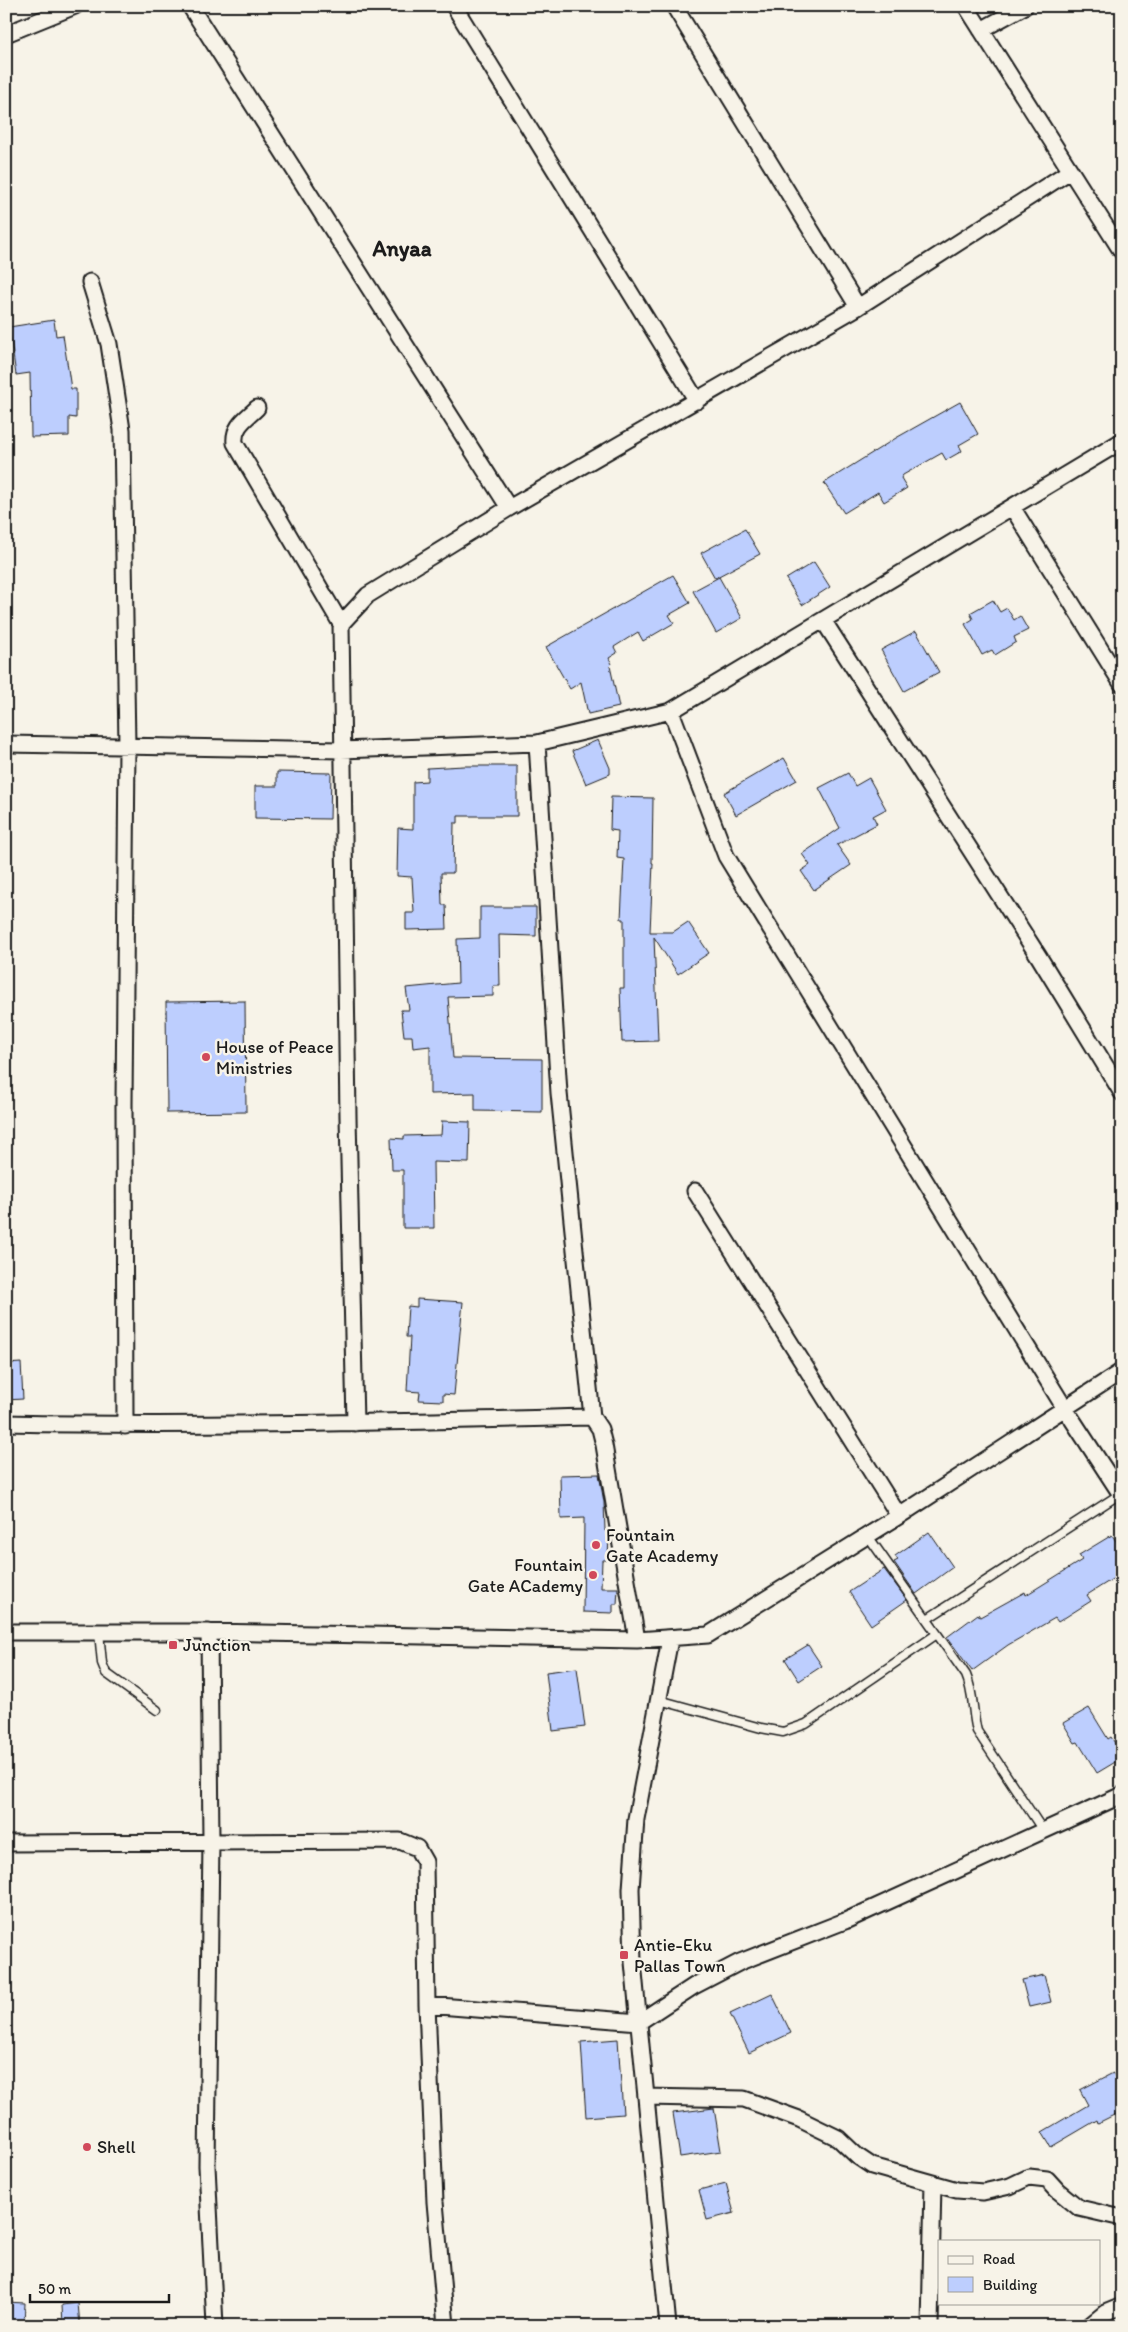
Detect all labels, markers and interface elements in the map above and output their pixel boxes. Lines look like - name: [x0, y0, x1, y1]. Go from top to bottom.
- district label: Anyaa: [371, 235, 432, 262]
- place label: House of Peace Ministries: [216, 1036, 334, 1079]
- marker: House of Peace Ministries: [200, 1051, 212, 1063]
- place label: Fountain Gate Academy: [606, 1524, 719, 1567]
- marker: Fountain Gate Academy: [590, 1539, 602, 1551]
- place label: Fountain Gate ACademy: [468, 1554, 584, 1597]
- marker: Fountain Gate ACademy: [587, 1569, 599, 1581]
- place label: Junction: [183, 1634, 251, 1656]
- marker: Junction: [167, 1639, 179, 1651]
- place label: Antie-Eku Pallas Town: [634, 1934, 726, 1977]
- marker: Antie-Eku Pallas Town: [618, 1949, 630, 1961]
- place label: Shell: [97, 2136, 136, 2158]
- marker: Shell: [81, 2141, 93, 2153]
- legend: [938, 2240, 1100, 2304]
- text: Road: [983, 2250, 1016, 2268]
- scale bar: [30, 2272, 169, 2304]
- text: Building: [983, 2276, 1037, 2294]
- text: 50 m: [38, 2280, 71, 2298]

